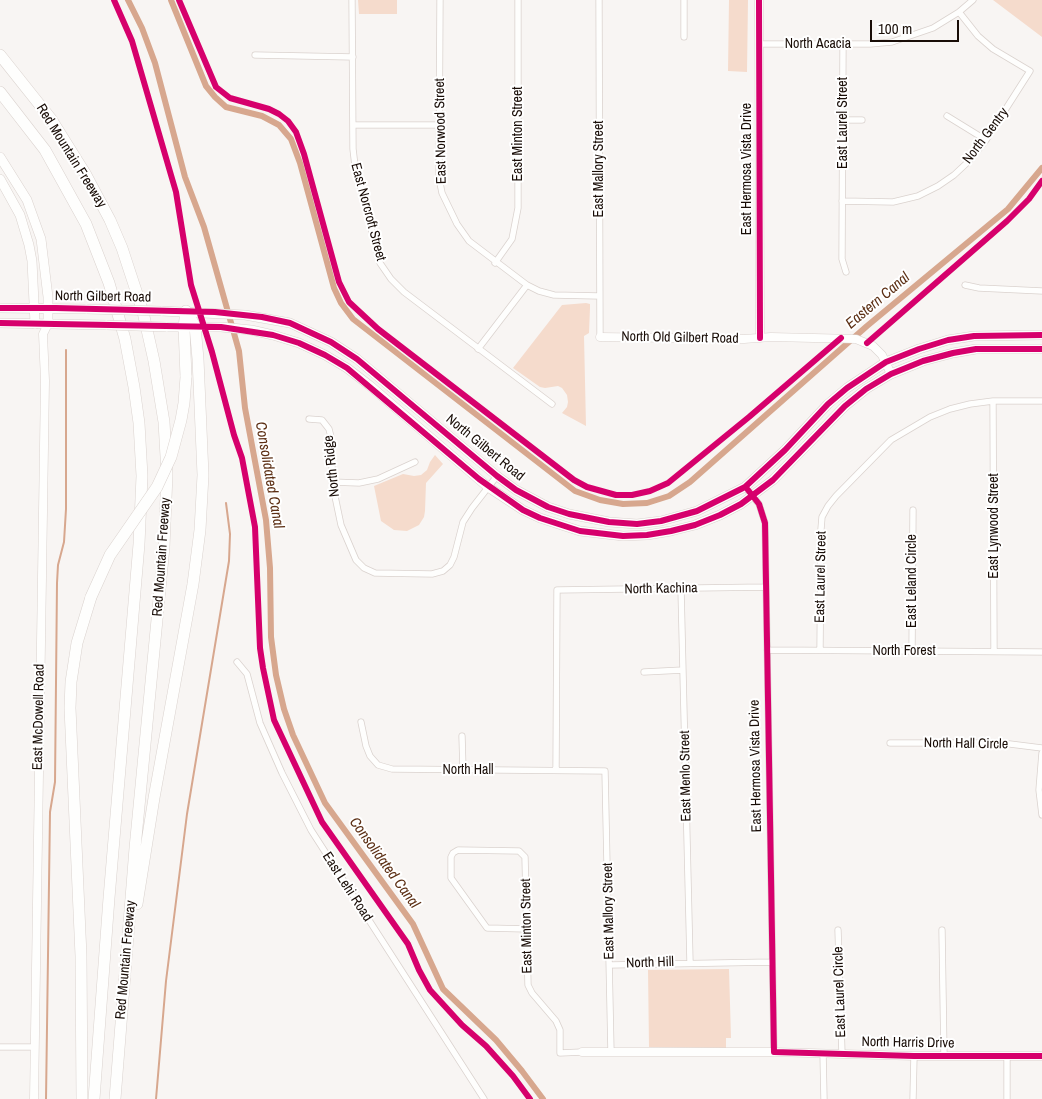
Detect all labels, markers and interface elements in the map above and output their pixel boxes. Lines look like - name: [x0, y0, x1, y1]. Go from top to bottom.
- scale bar: [872, 10, 961, 42]
- text: 100 m: [878, 18, 912, 39]
- street label: North Acacia: [785, 36, 851, 52]
- street label: East Laurel Street: [835, 77, 851, 169]
- street label: East Norwood Street: [432, 78, 450, 184]
- street label: East Minton Street: [510, 86, 526, 182]
- street label: Red Mountain Freeway: [32, 101, 110, 211]
- street label: East Hermosa Vista Drive: [739, 103, 755, 235]
- street label: North Gentry: [960, 105, 1012, 167]
- street label: East Mallory Street: [591, 121, 607, 217]
- street label: East Norcroft Street: [347, 161, 389, 263]
- water label: Eastern Canal: [842, 269, 914, 333]
- street label: North Gilbert Road: [55, 288, 151, 306]
- street label: North Old Gilbert Road: [621, 329, 739, 347]
- street label: North Gilbert Road: [442, 411, 528, 485]
- water label: Consolidated Canal: [251, 420, 287, 530]
- street label: North Ridge: [320, 434, 344, 498]
- street label: East Lynwood Street: [986, 473, 1002, 579]
- street label: Red Mountain Freeway: [149, 497, 175, 617]
- street label: East Laurel Street: [812, 531, 830, 623]
- street label: East Leland Circle: [904, 534, 920, 628]
- street label: North Kachina: [624, 580, 698, 598]
- street label: North Forest: [872, 643, 936, 659]
- street label: East McDowell Road: [30, 664, 48, 770]
- street label: East Hermosa Vista Drive: [746, 700, 766, 832]
- street label: East Menlo Street: [677, 730, 695, 822]
- street label: North Hall Circle: [924, 735, 1008, 753]
- street label: North Hall: [442, 762, 494, 778]
- water label: Consolidated Canal: [345, 814, 423, 912]
- street label: East Lehi Road: [318, 849, 376, 925]
- street label: East Mallory Street: [600, 862, 618, 960]
- street label: East Minton Street: [518, 878, 536, 974]
- street label: Red Mountain Freeway: [112, 900, 140, 1020]
- street label: East Laurel Circle: [830, 946, 850, 1038]
- street label: North Hill: [626, 954, 674, 972]
- street label: North Harris Drive: [861, 1034, 955, 1052]

